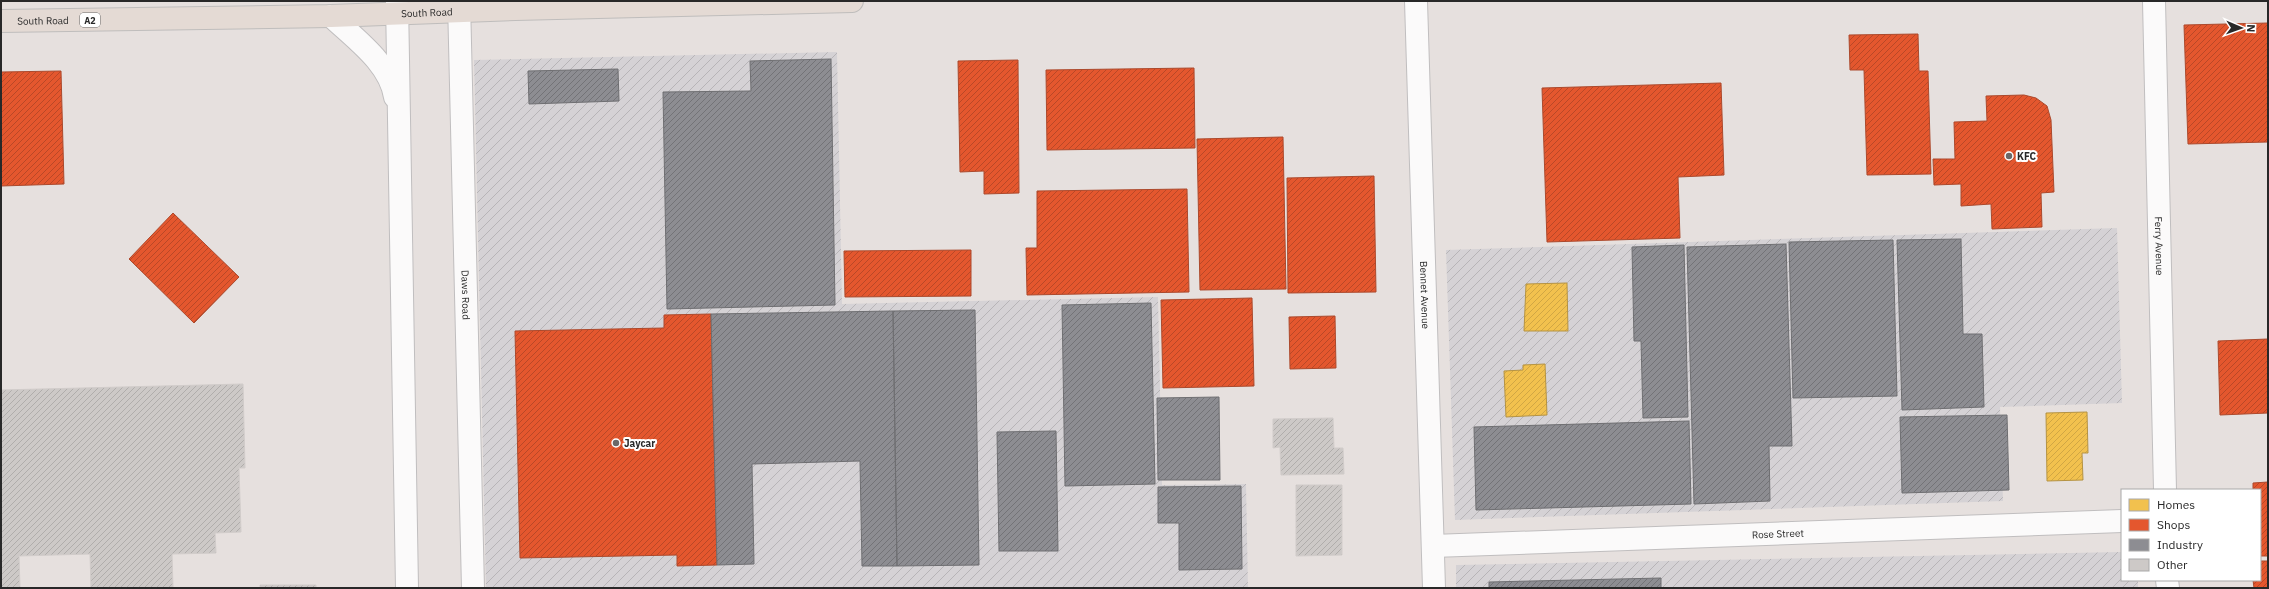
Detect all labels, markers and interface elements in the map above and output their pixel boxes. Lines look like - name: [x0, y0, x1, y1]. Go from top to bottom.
- street label: South Road: [401, 5, 453, 20]
- north arrow: [2221, 8, 2261, 48]
- street label: South Road: [17, 13, 69, 27]
- road number: A2: [80, 13, 100, 27]
- text: N: [2244, 24, 2258, 33]
- place label: KFC: [2017, 150, 2037, 163]
- marker: KFC: [2004, 151, 2014, 161]
- street label: Ferry Avenue: [2152, 216, 2167, 276]
- street label: Bennet Avenue: [1417, 261, 1433, 330]
- street label: Daws Road: [459, 270, 473, 320]
- place label: Jaycar: [624, 437, 655, 450]
- marker: Jaycar: [611, 438, 621, 448]
- legend: [2121, 489, 2261, 581]
- text: Homes: [2157, 497, 2195, 512]
- text: Shops: [2157, 517, 2190, 532]
- street label: Rose Street: [1752, 526, 1805, 541]
- text: Industry: [2157, 537, 2203, 552]
- text: Other: [2157, 557, 2188, 572]

